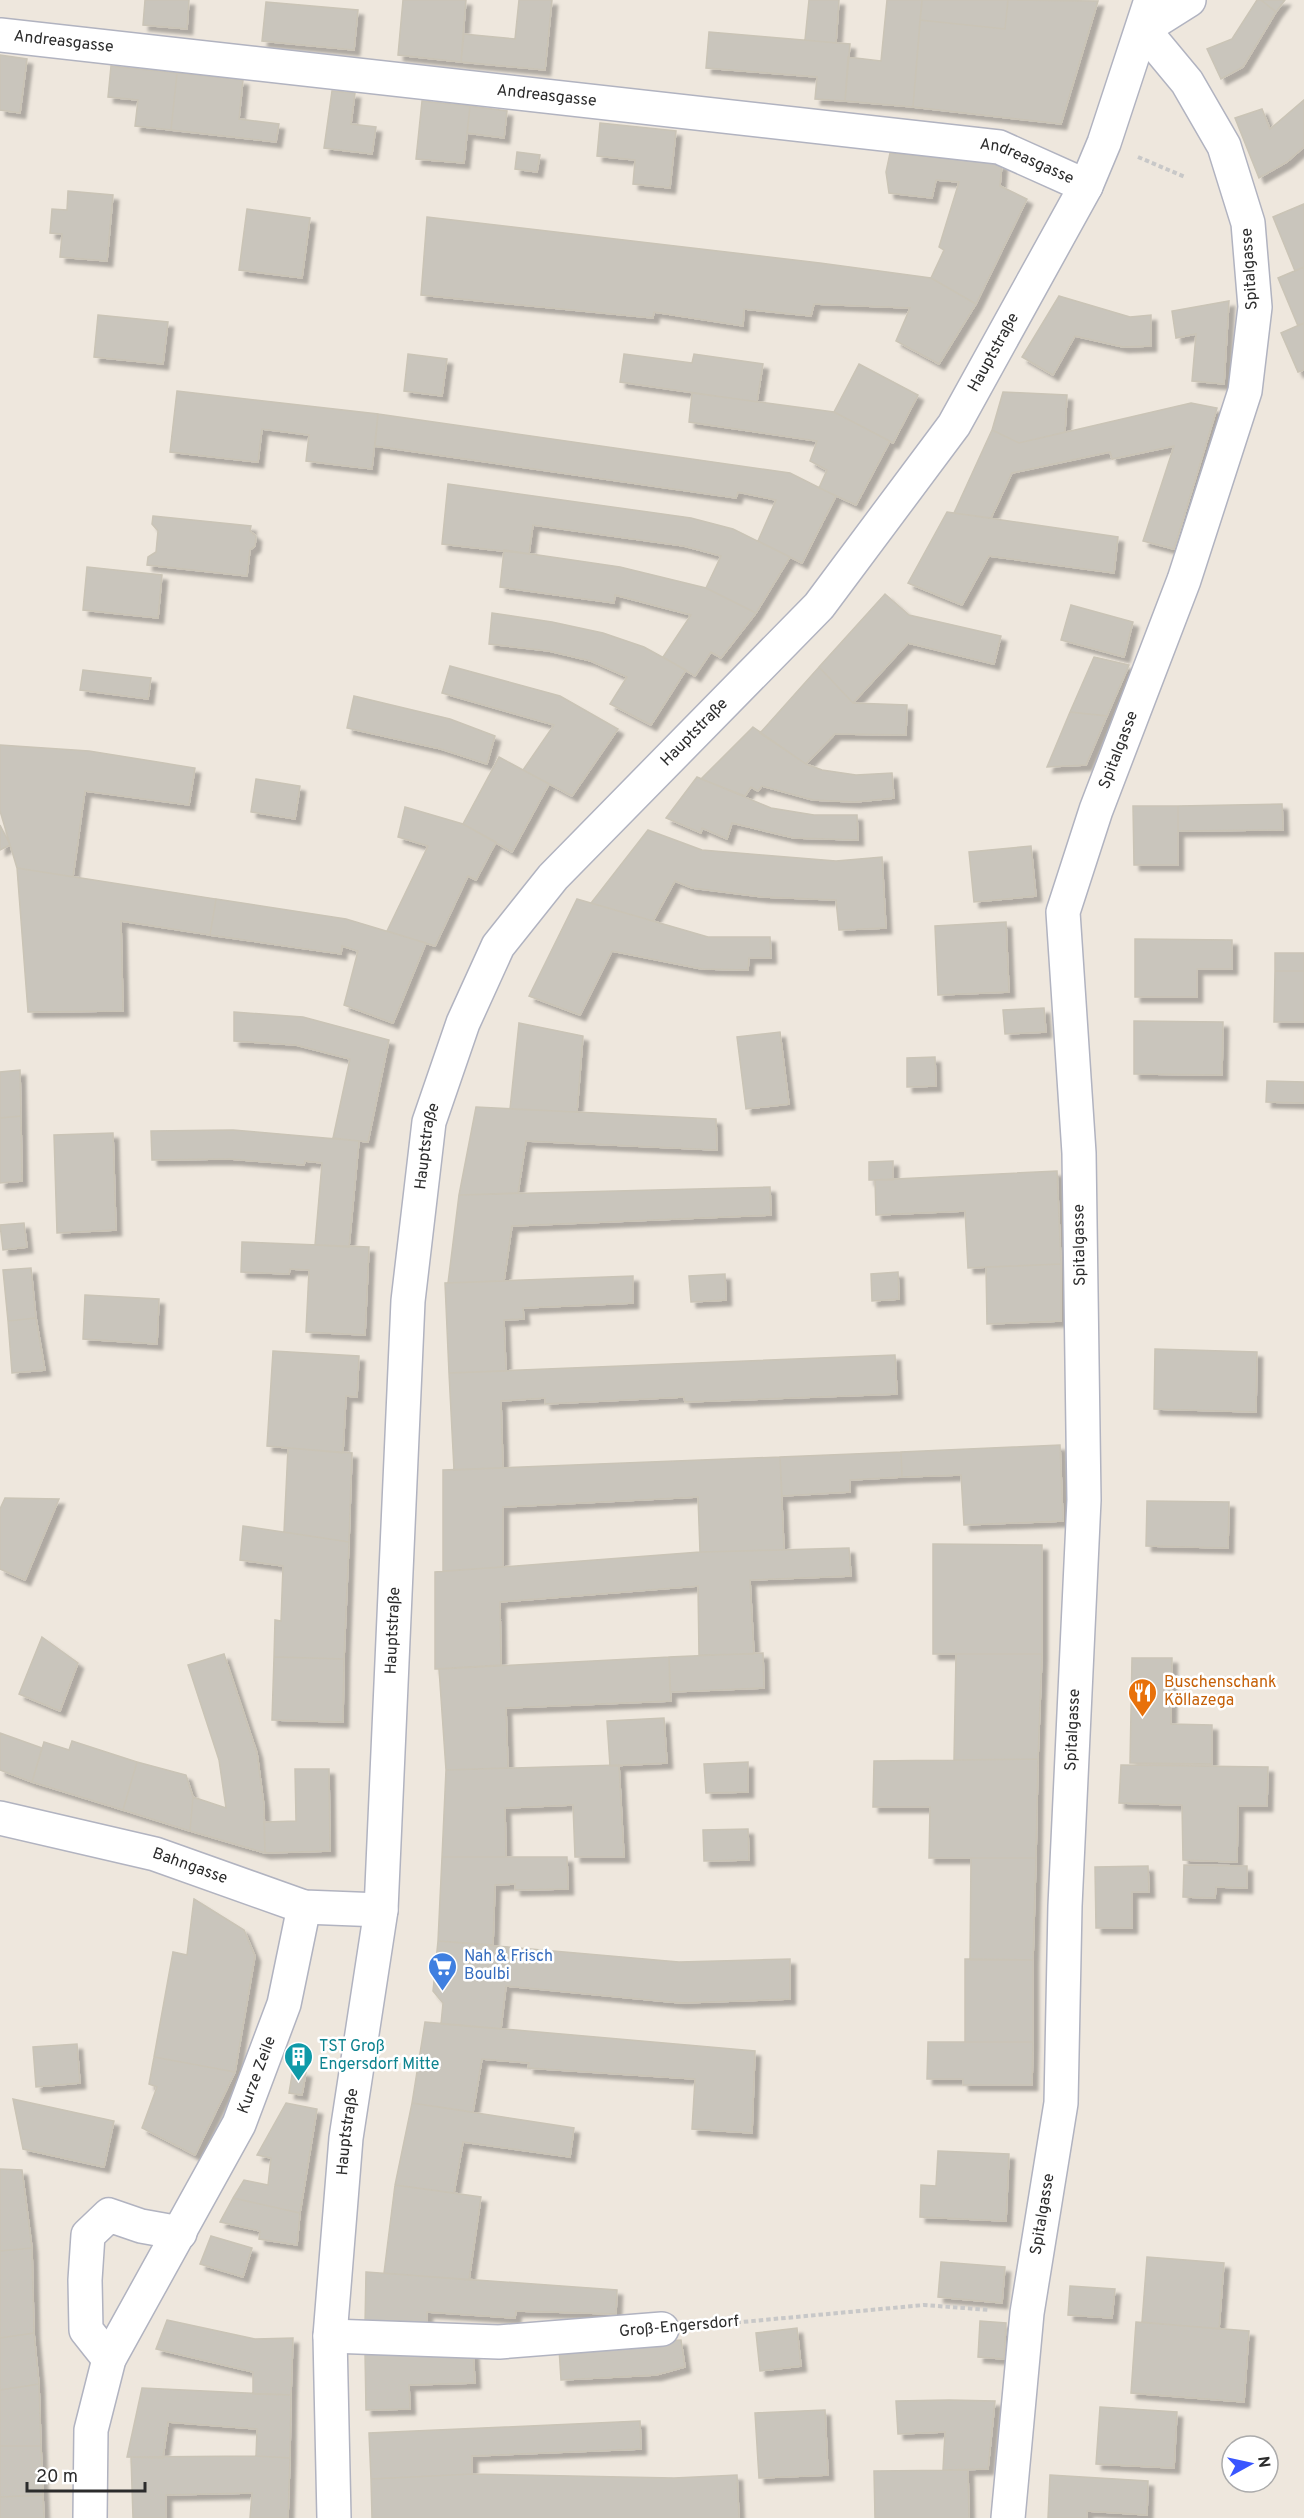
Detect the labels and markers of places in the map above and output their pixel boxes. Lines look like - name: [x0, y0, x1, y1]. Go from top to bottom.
- place label: Buschenschank Köllazega: [1164, 1673, 1276, 1711]
- restaurant icon: Buschenschank Köllazega: [1127, 1676, 1159, 1718]
- place label: Nah & Frisch Boulbi: [464, 1947, 553, 1985]
- supermarket icon: Nah & Frisch Boulbi: [427, 1950, 459, 1992]
- place label: TST Groß Engersdorf Mitte: [319, 2037, 439, 2075]
- building icon: TST Groß Engersdorf Mitte: [282, 2040, 314, 2082]

